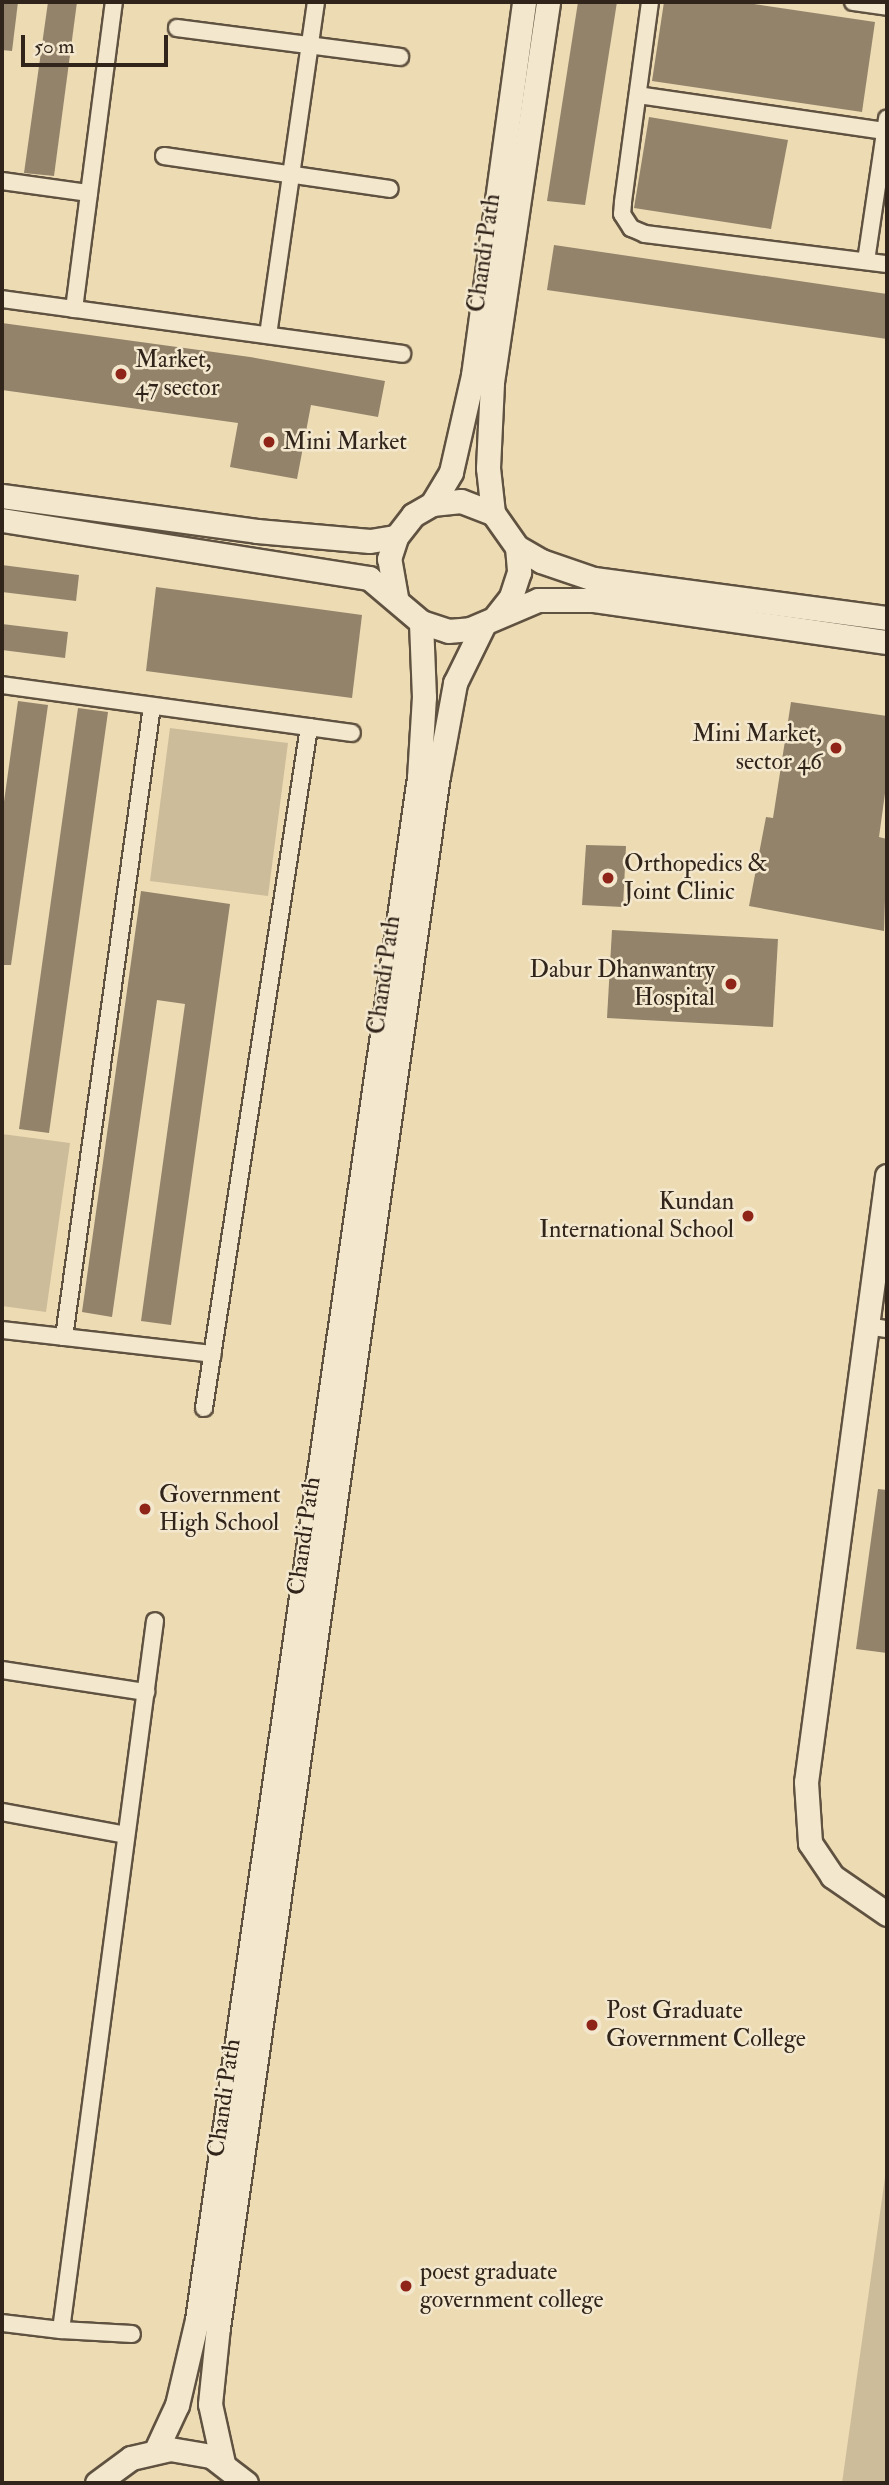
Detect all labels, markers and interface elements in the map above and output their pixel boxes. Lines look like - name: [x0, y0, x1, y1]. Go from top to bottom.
- scale bar: [24, 21, 172, 65]
- text: 50 m: [34, 33, 75, 60]
- street label: Chandi Path: [461, 192, 507, 314]
- place label: Market, 47 sector: [135, 346, 220, 402]
- marker: Market, 47 sector: [113, 366, 129, 382]
- place label: Mini Market: [283, 428, 407, 456]
- marker: Mini Market: [261, 434, 277, 450]
- place label: Mini Market, sector 46: [692, 720, 822, 776]
- marker: Mini Market, sector 46: [828, 740, 844, 756]
- place label: Orthopedics & Joint Clinic: [624, 850, 768, 906]
- marker: Orthopedics & Joint Clinic: [598, 868, 618, 888]
- street label: Chandi Path: [361, 914, 407, 1036]
- place label: Dabur Dhanwantry Hospital: [529, 956, 715, 1012]
- marker: Dabur Dhanwantry Hospital: [721, 974, 741, 994]
- place label: Kundan International School: [539, 1188, 734, 1244]
- marker: Kundan International School: [740, 1208, 756, 1224]
- street label: Chandi Path: [281, 1475, 327, 1597]
- place label: Government High School: [159, 1481, 281, 1537]
- marker: Government High School: [137, 1501, 153, 1517]
- place label: Post Graduate Government College: [606, 1997, 806, 2053]
- marker: Post Graduate Government College: [584, 2017, 600, 2033]
- street label: Chandi Path: [201, 2037, 247, 2159]
- place label: poest graduate government college: [420, 2258, 603, 2314]
- marker: poest graduate government college: [398, 2278, 414, 2294]

